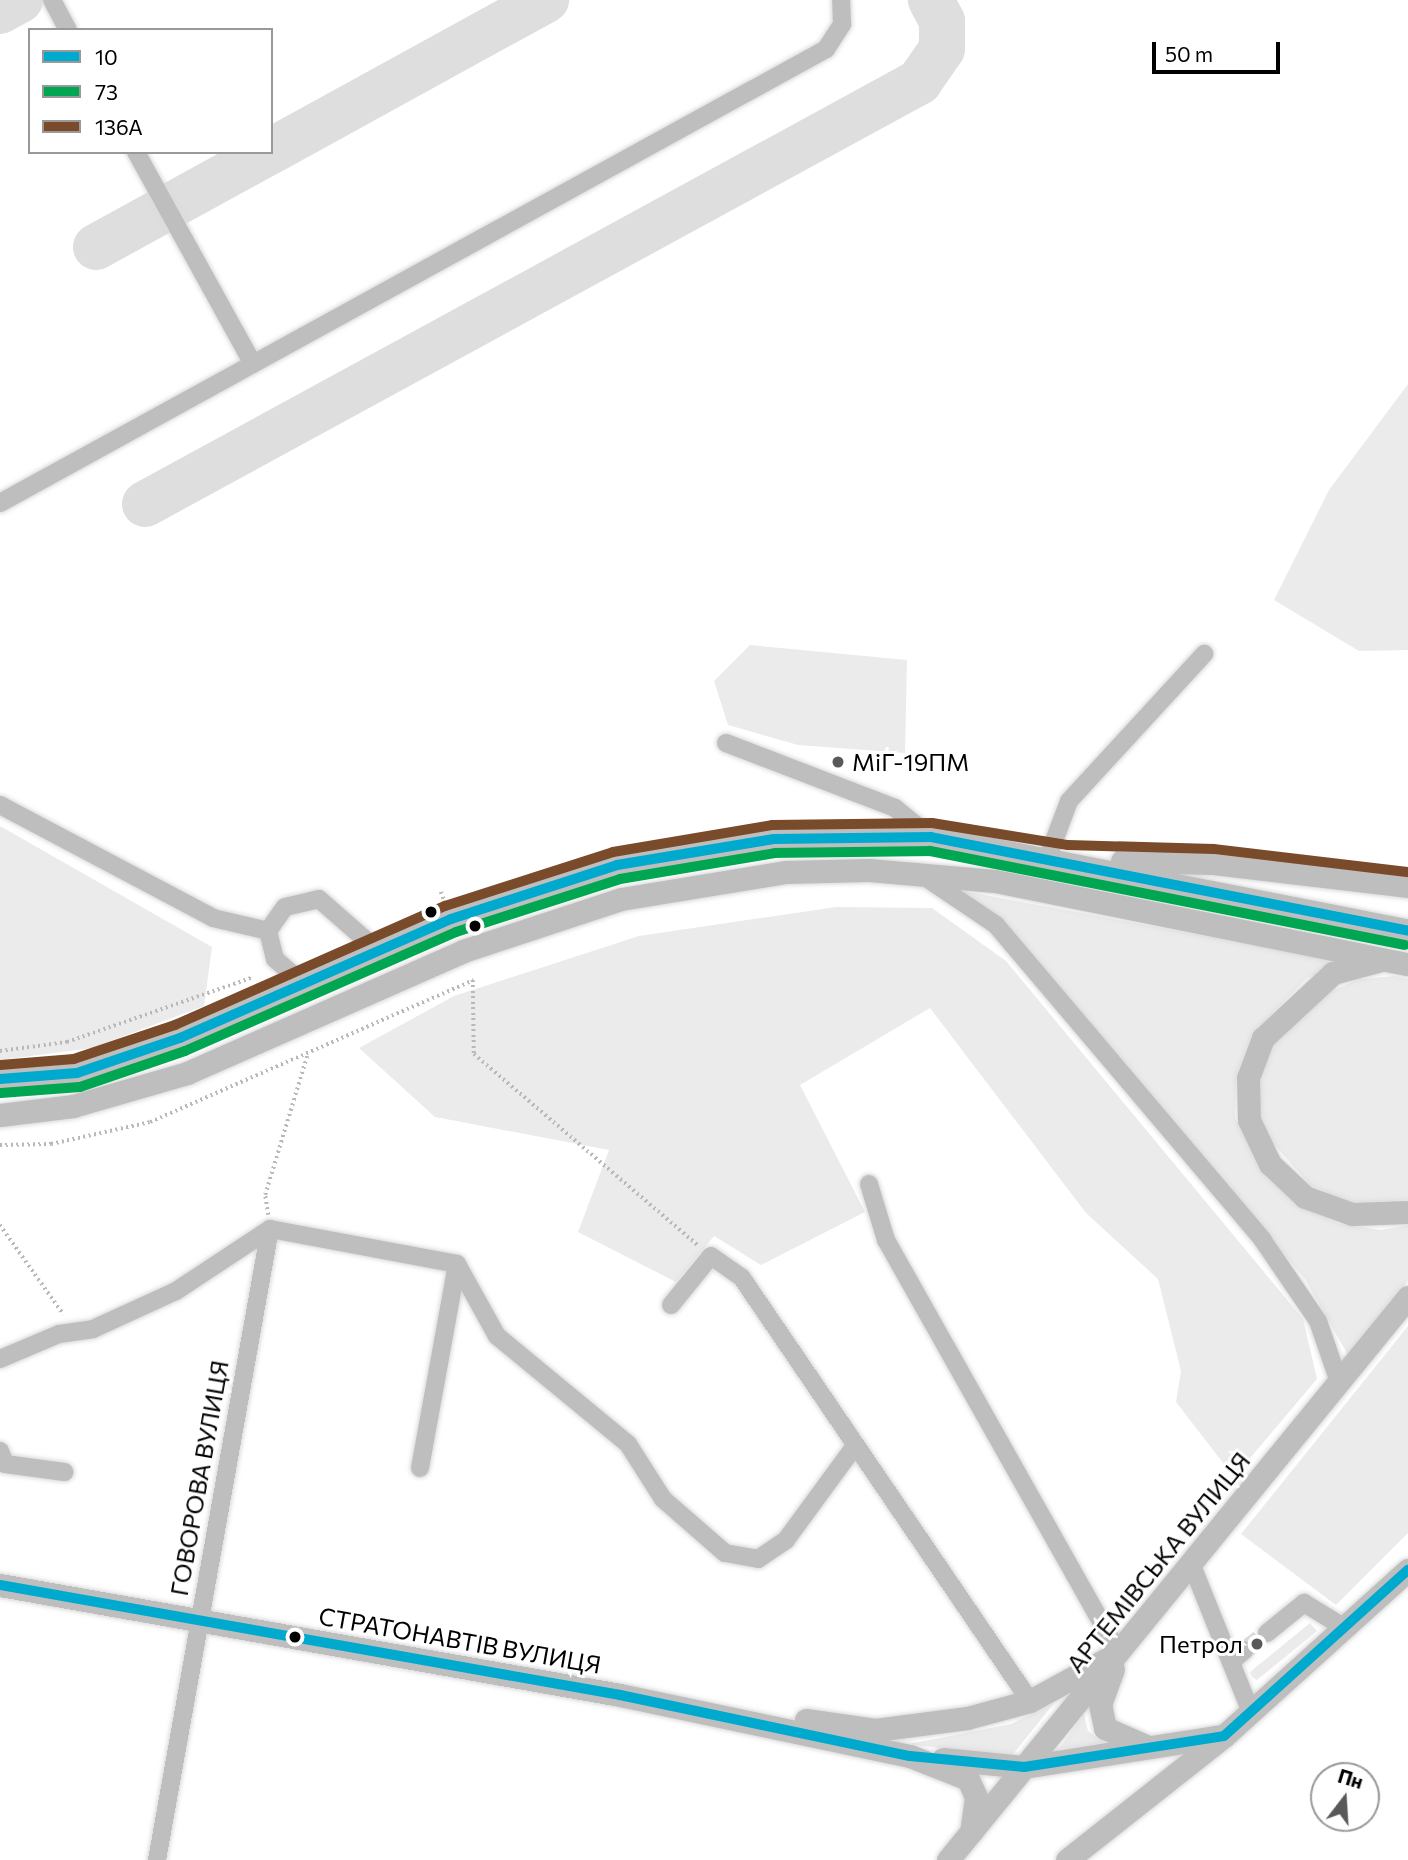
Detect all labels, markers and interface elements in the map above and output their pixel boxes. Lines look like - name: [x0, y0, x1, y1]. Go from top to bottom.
- legend: [28, 28, 273, 154]
- scale bar: [1156, 28, 1284, 72]
- text: 50 m: [1165, 41, 1213, 66]
- text: 10: [95, 44, 118, 69]
- text: 73: [95, 79, 118, 104]
- text: 136А: [95, 114, 143, 139]
- place label: МіГ-19ПМ: [852, 748, 969, 776]
- marker: МіГ-19ПМ: [830, 754, 846, 770]
- unlabelled marker: [424, 905, 438, 919]
- unlabelled marker: [468, 919, 482, 933]
- street label: ГОВОРОВА ВУЛИЦЯ: [164, 1358, 234, 1598]
- street label: АРТЕМІВСЬКА ВУЛИЦЯ: [1060, 1446, 1256, 1678]
- street label: СТРАТОНАВТІВ ВУЛИЦЯ: [317, 1601, 603, 1679]
- unlabelled marker: [288, 1630, 302, 1644]
- place label: Петрол: [1159, 1630, 1243, 1658]
- marker: Петрол: [1249, 1636, 1265, 1652]
- north arrow: [1310, 1762, 1380, 1832]
- text: Пн: [1335, 1764, 1366, 1793]

